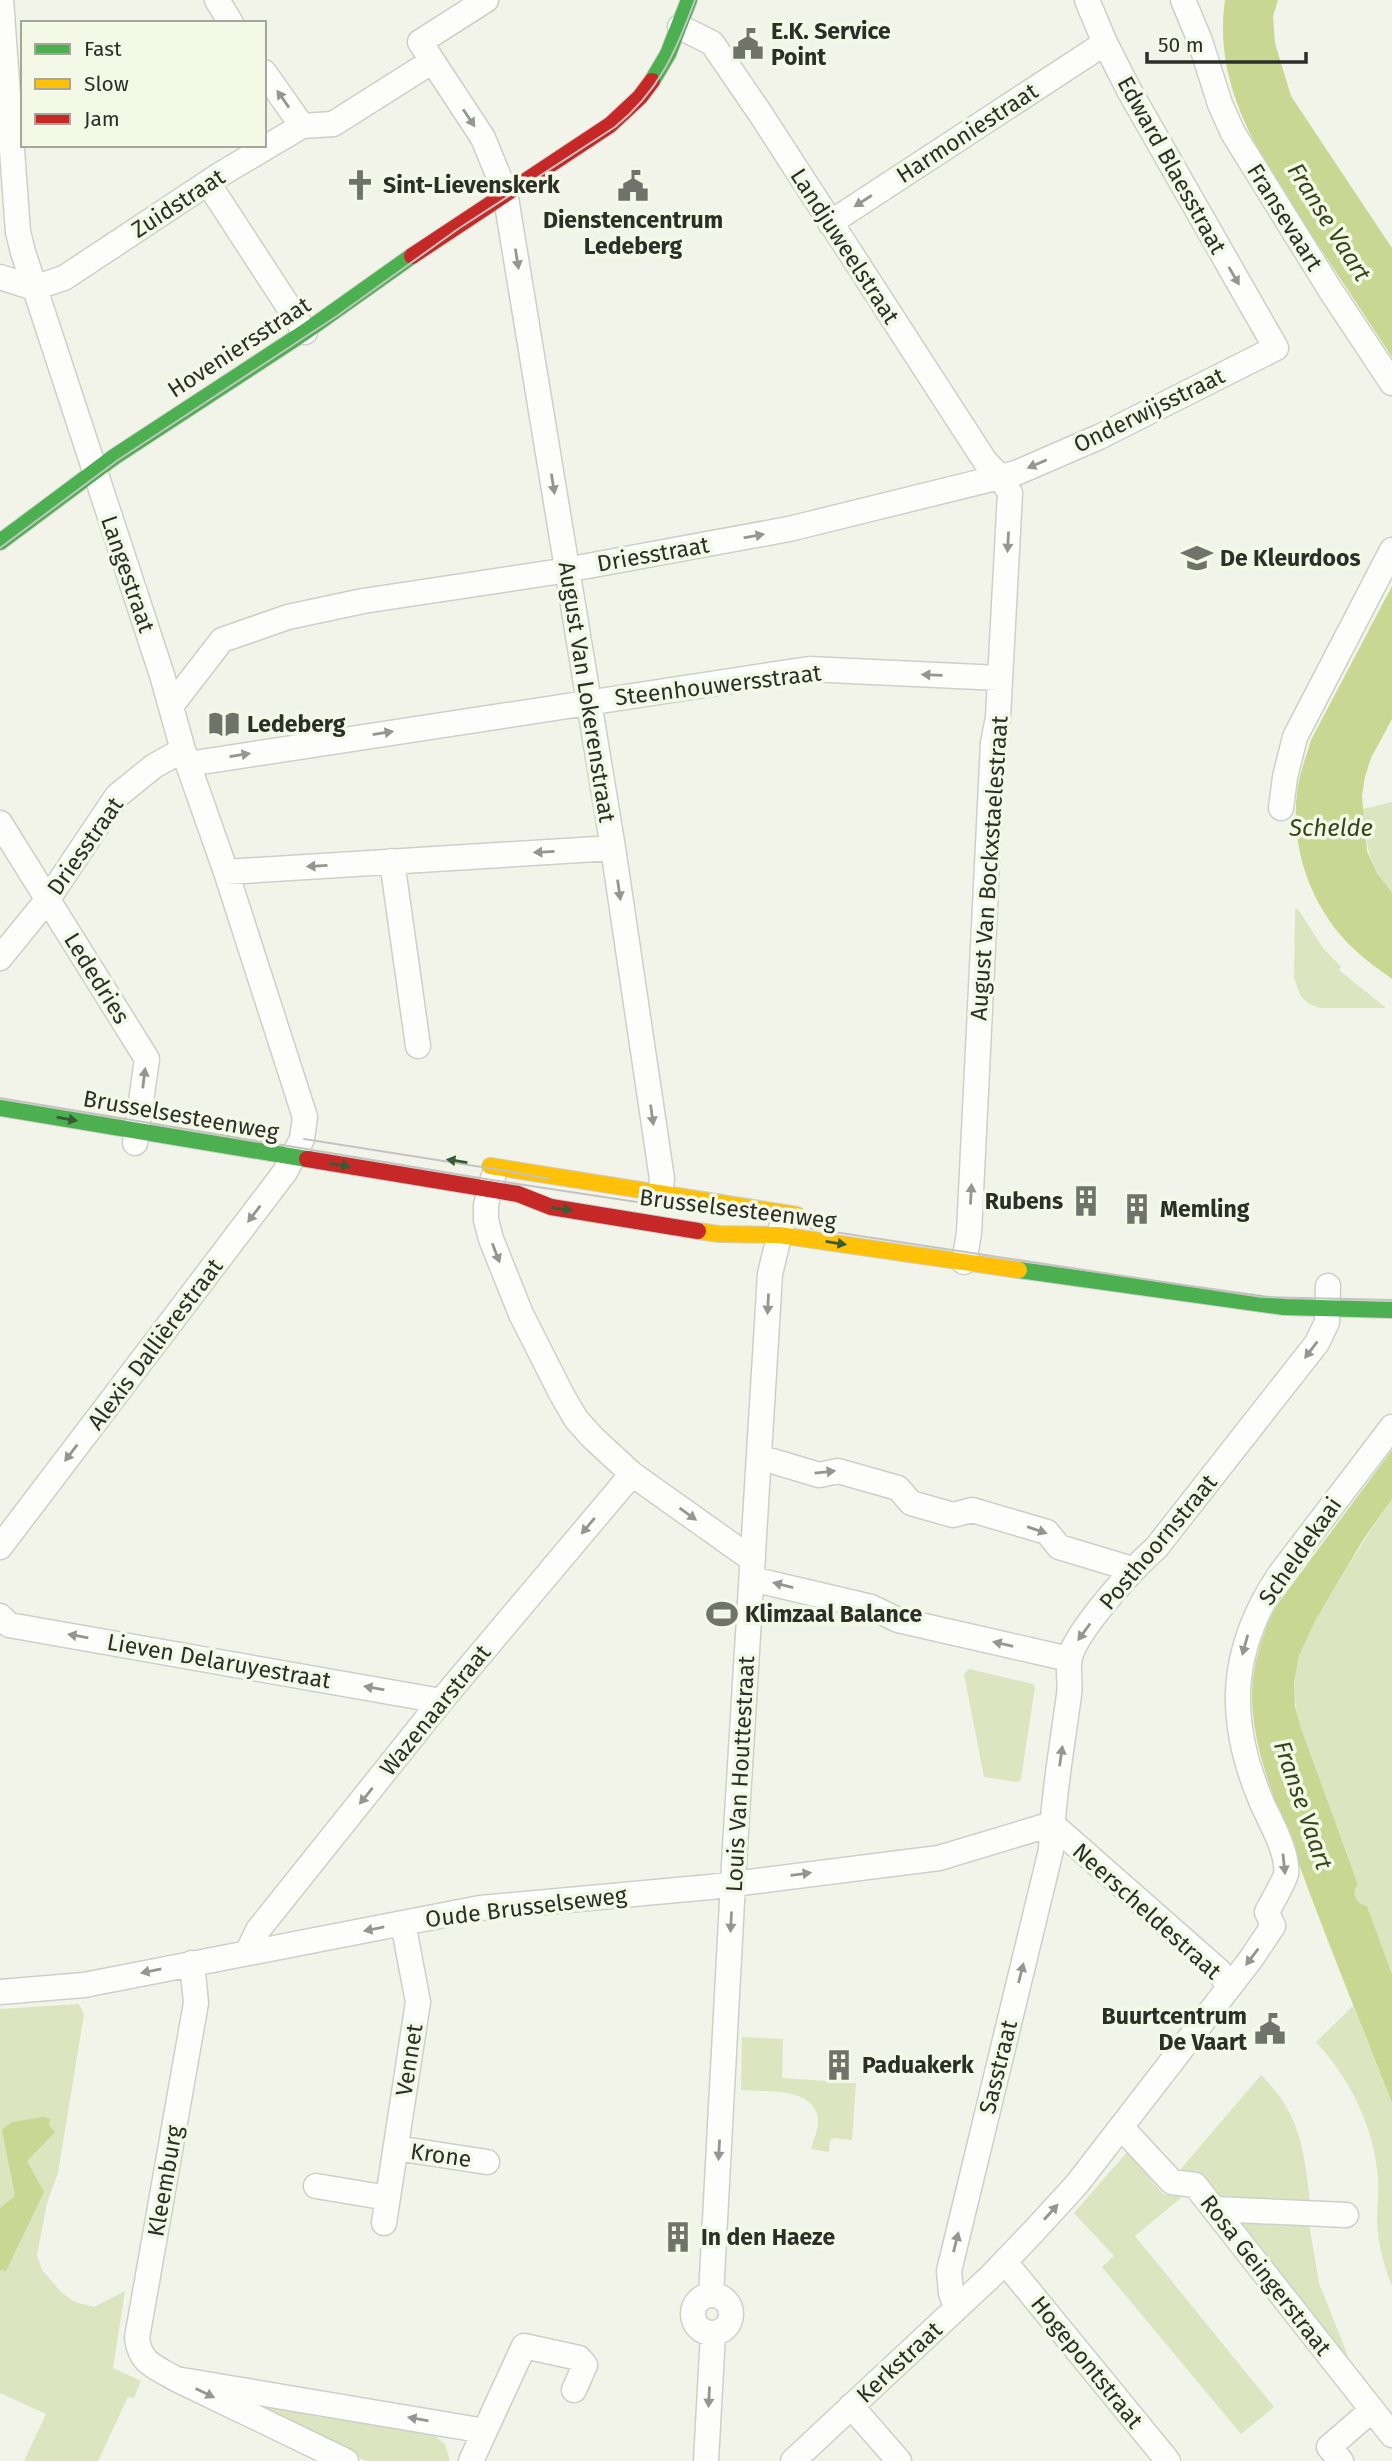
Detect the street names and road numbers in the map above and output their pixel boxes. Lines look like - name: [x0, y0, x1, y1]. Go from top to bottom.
- street label: Edward Blaesstraat: [1112, 71, 1233, 259]
- street label: Harmoniestraat: [891, 76, 1044, 189]
- street label: Fransevaart: [1241, 158, 1329, 276]
- street label: Zuidstraat: [126, 162, 230, 243]
- street label: Landjuweelstraat: [784, 163, 906, 329]
- street label: Hoveniersstraat: [162, 290, 316, 404]
- street label: Onderwijsstraat: [1069, 361, 1230, 459]
- street label: Langestraat: [95, 512, 161, 637]
- street label: Driesstraat: [595, 530, 712, 578]
- street label: August Van Lokerenstraat: [553, 560, 622, 825]
- street label: Steenhouwersstraat: [613, 658, 823, 712]
- street label: August Van Bockxstaelestraat: [964, 714, 1014, 1021]
- street label: Driesstraat: [41, 791, 129, 901]
- street label: Lededries: [58, 927, 136, 1029]
- street label: Brusselsesteenweg: [81, 1084, 281, 1146]
- street label: Brusselsesteenweg: [638, 1183, 838, 1235]
- street label: Alexis Dallièrestraat: [82, 1252, 229, 1435]
- street label: Posthoornstraat: [1093, 1468, 1223, 1615]
- street label: Scheldekaai: [1253, 1492, 1347, 1610]
- street label: Lieven Delaruyestraat: [105, 1628, 334, 1695]
- street label: Wazenaarstraat: [374, 1638, 497, 1781]
- street label: Louis Van Houttestraat: [720, 1654, 760, 1893]
- street label: Neerscheldestraat: [1067, 1837, 1228, 1986]
- street label: Oude Brusselseweg: [424, 1881, 628, 1933]
- street label: Sasstraat: [973, 2017, 1023, 2117]
- street label: Vennet: [389, 2021, 429, 2098]
- street label: Kleemburg: [141, 2123, 189, 2239]
- street label: Krone: [409, 2137, 473, 2173]
- street label: Rosa Geingerstraat: [1195, 2189, 1338, 2361]
- street label: Hogepontstraat: [1025, 2290, 1149, 2434]
- street label: Kerkstraat: [850, 2315, 948, 2409]

